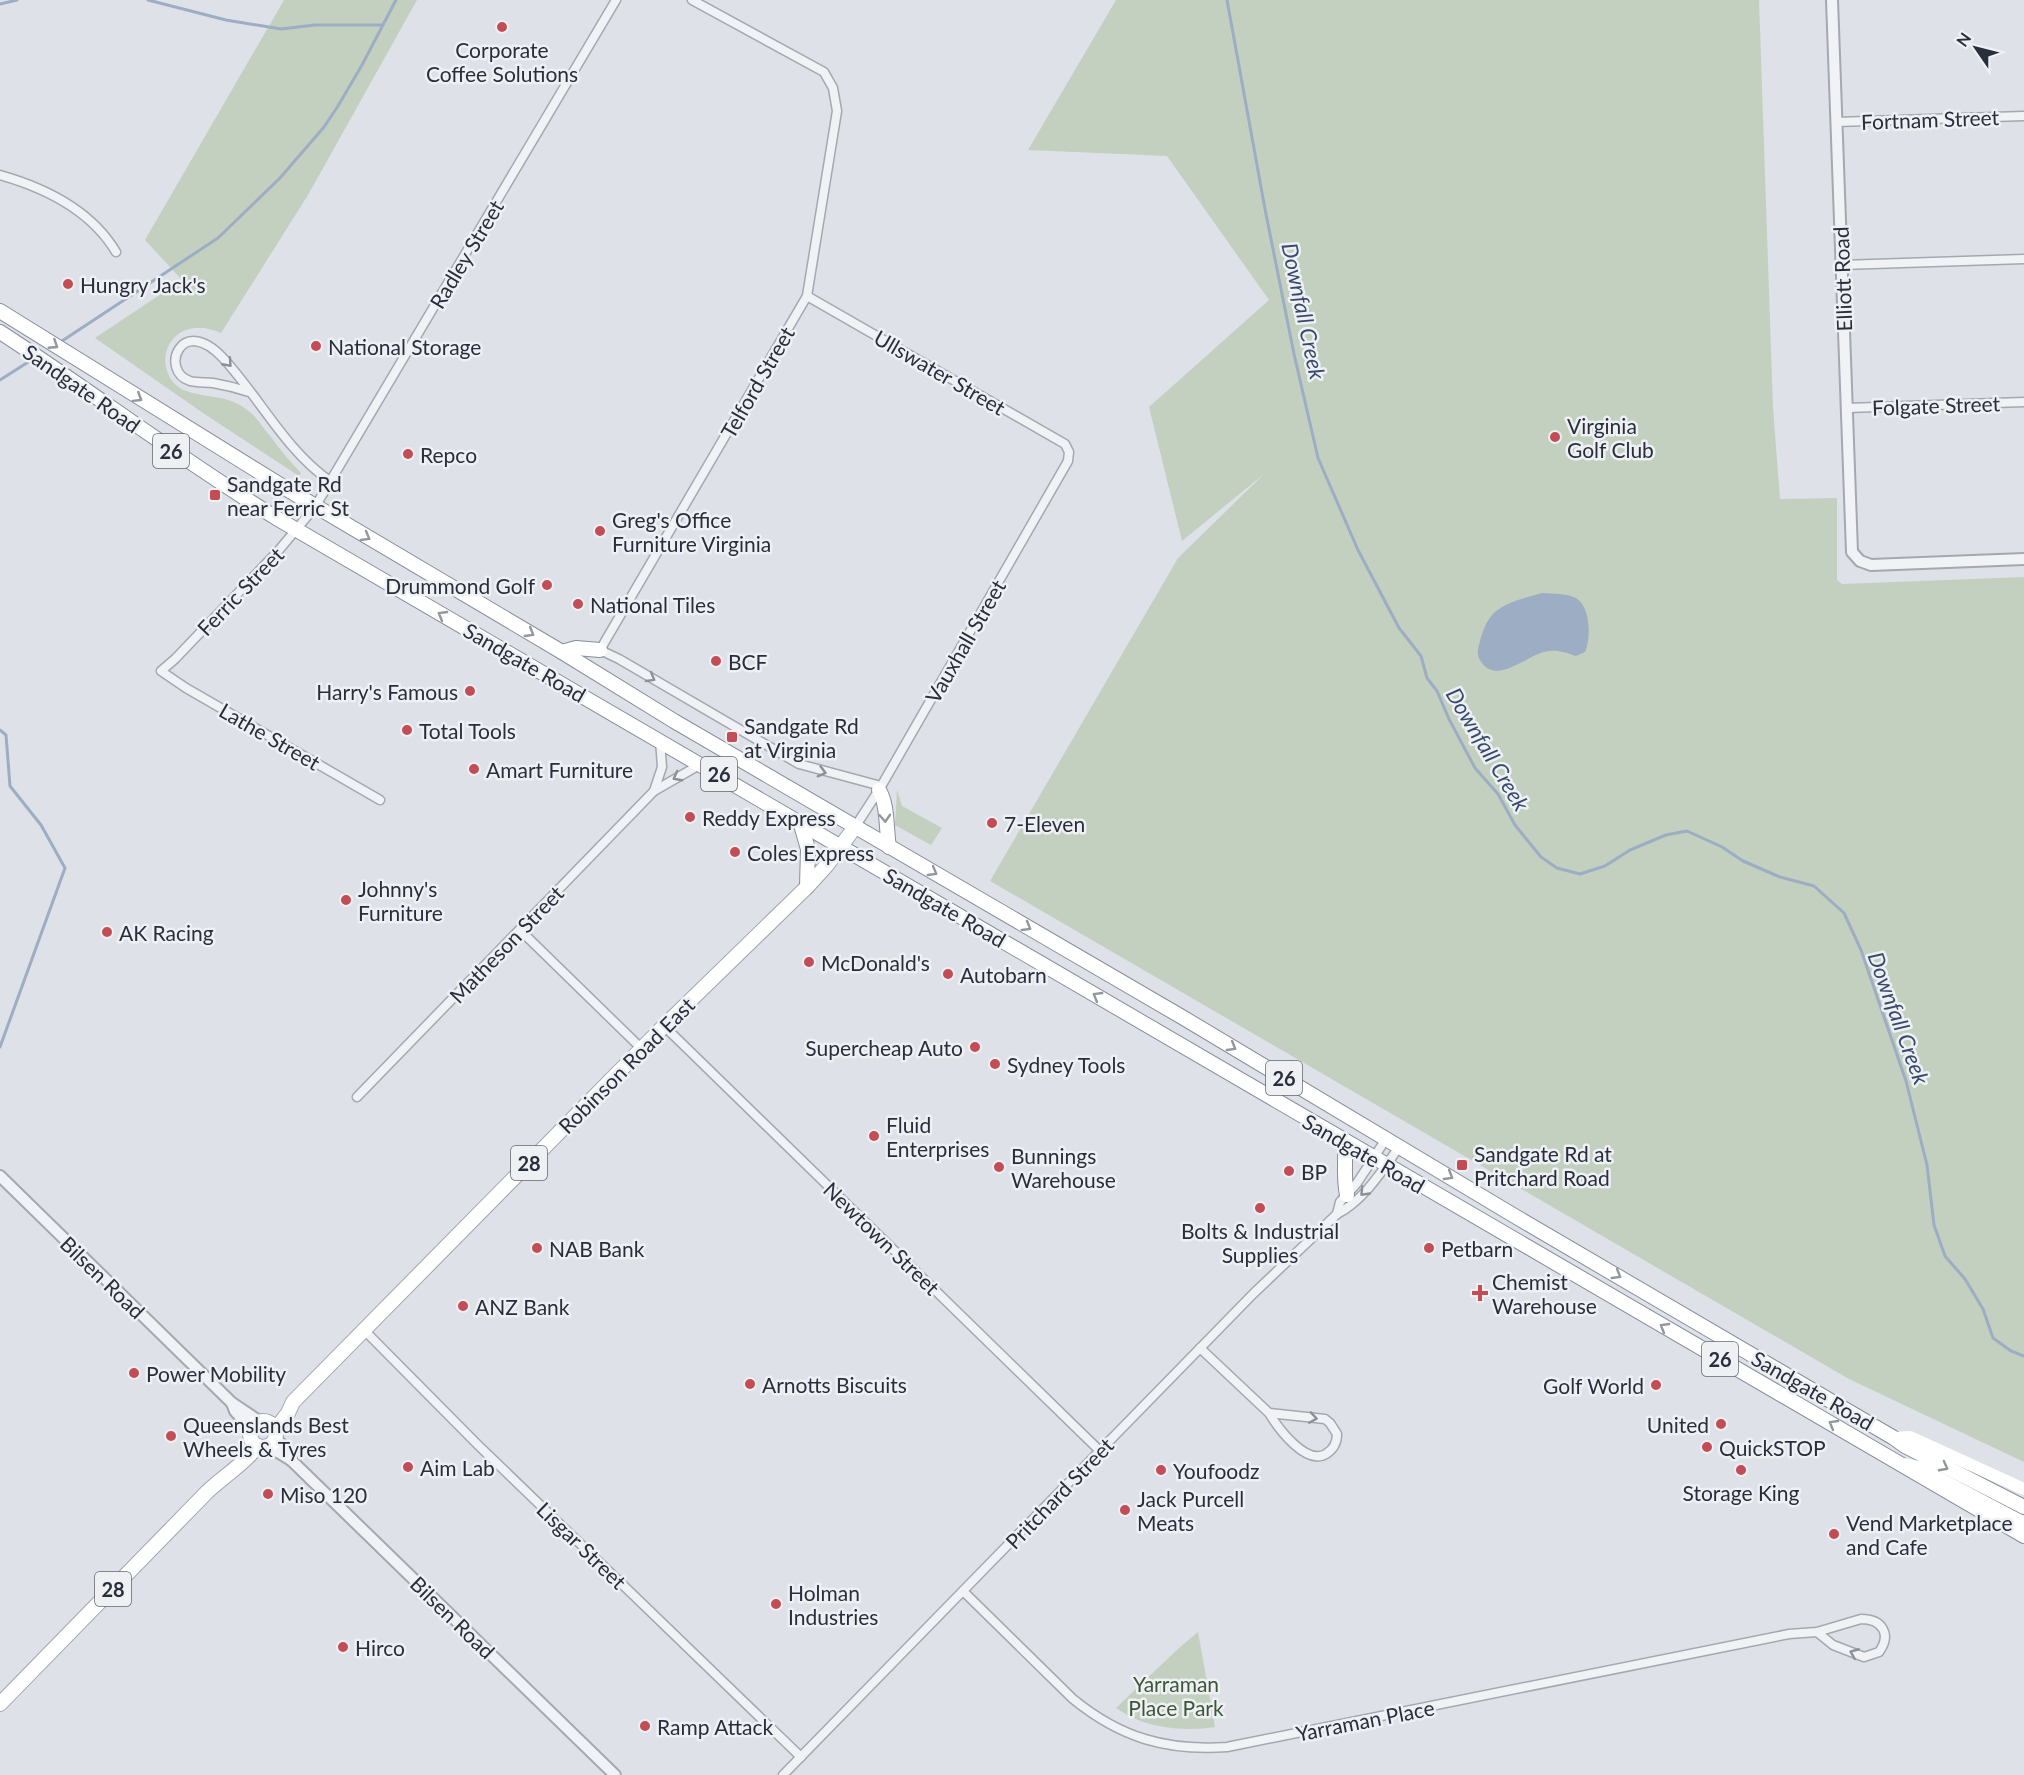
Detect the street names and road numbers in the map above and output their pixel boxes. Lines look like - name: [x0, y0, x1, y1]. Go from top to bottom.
- street label: Fortnam Street: [1861, 104, 2000, 134]
- street label: Radley Street: [424, 195, 508, 313]
- street label: Elliott Road: [1828, 226, 1856, 332]
- street label: Telford Street: [715, 321, 799, 442]
- street label: Ullswater Street: [870, 324, 1010, 420]
- street label: Sandgate Road: [19, 338, 145, 438]
- street label: Folgate Street: [1871, 390, 2001, 420]
- road number: 26: [153, 434, 189, 468]
- street label: Ferric Street: [192, 541, 289, 640]
- street label: Vauxhall Street: [920, 575, 1011, 707]
- street label: Sandgate Road: [459, 617, 591, 707]
- street label: Lathe Street: [215, 697, 325, 775]
- road number: 26: [701, 757, 737, 791]
- street label: Sandgate Road: [879, 862, 1011, 952]
- street label: Matheson Street: [444, 880, 569, 1008]
- street label: Robinson Road East: [553, 991, 700, 1138]
- road number: 26: [1266, 1061, 1302, 1095]
- street label: Sandgate Road: [1298, 1108, 1430, 1198]
- road number: 28: [511, 1146, 547, 1180]
- street label: Newtown Street: [819, 1176, 945, 1300]
- street label: Bilsen Road: [56, 1231, 150, 1323]
- road number: 26: [1702, 1342, 1738, 1376]
- street label: Sandgate Road: [1747, 1345, 1879, 1435]
- street label: Pritchard Street: [1000, 1432, 1118, 1554]
- street label: Lisgar Street: [532, 1496, 632, 1594]
- street label: Bilsen Road: [406, 1571, 500, 1663]
- road number: 28: [95, 1572, 131, 1606]
- street label: Yarraman Place: [1294, 1694, 1436, 1746]

